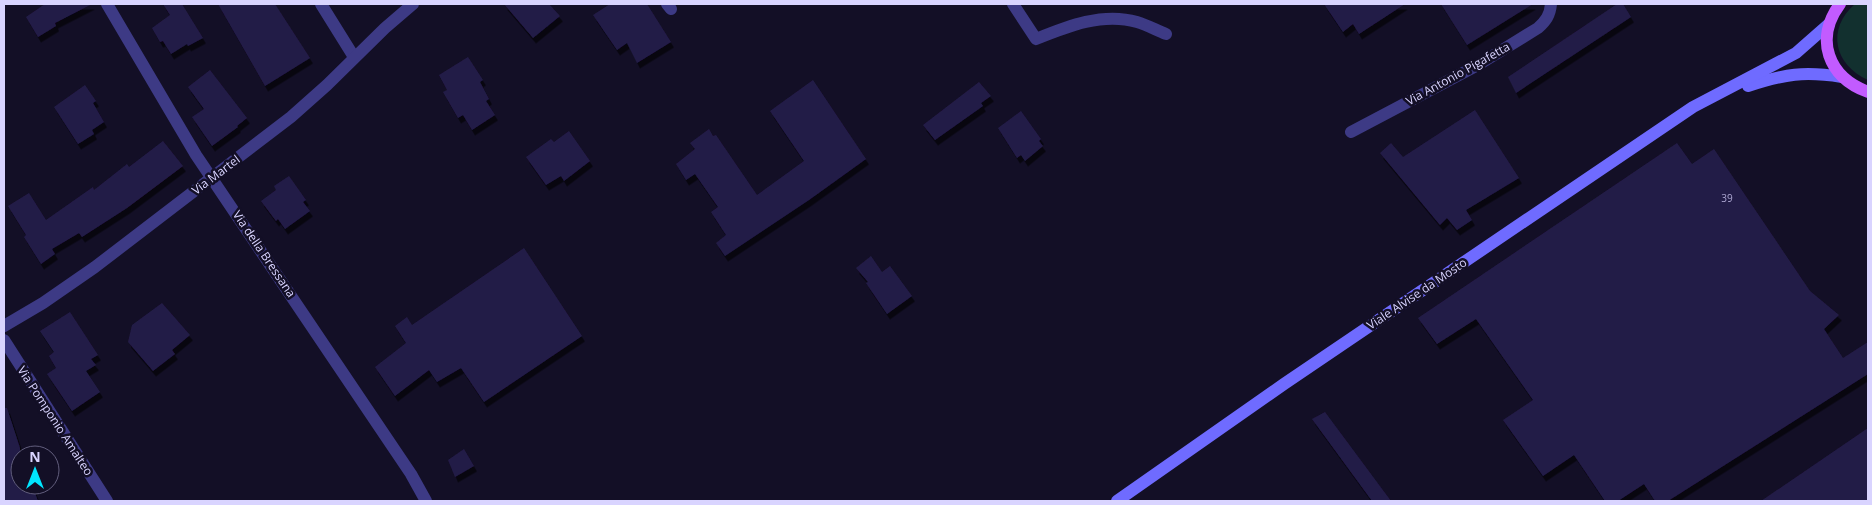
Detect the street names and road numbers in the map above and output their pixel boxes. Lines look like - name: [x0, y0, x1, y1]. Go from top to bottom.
- street label: Via Antonio Pigafetta: [1403, 38, 1513, 109]
- street label: Via Martel: [188, 151, 243, 198]
- street label: Via della Bressana: [229, 207, 300, 301]
- street label: Viale Alvise da Mosto: [1363, 254, 1470, 333]
- street label: Via Pomponio Amalteo: [14, 363, 97, 479]

